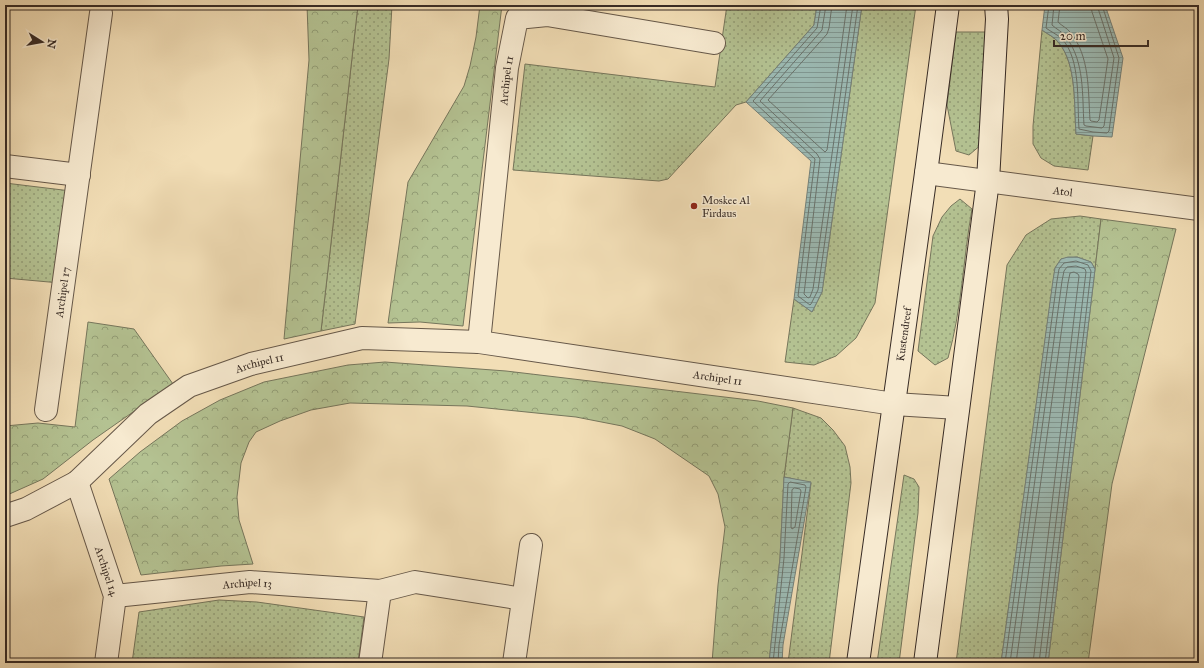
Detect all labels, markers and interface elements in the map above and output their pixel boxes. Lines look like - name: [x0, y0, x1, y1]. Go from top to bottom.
- north arrow: [22, 22, 62, 62]
- scale bar: [1054, 22, 1148, 48]
- text: 20 m: [1060, 29, 1086, 43]
- text: N: [44, 38, 59, 50]
- street label: Archipel 11: [497, 55, 516, 107]
- street label: Atol: [1051, 184, 1073, 199]
- place label: Moskee Al Firdaus: [702, 194, 750, 220]
- marker: Moskee Al Firdaus: [689, 201, 699, 211]
- street label: Archipel 17: [53, 266, 73, 319]
- street label: Kustendreef: [894, 304, 915, 362]
- street label: Archipel 11: [233, 351, 285, 376]
- street label: Archipel 11: [691, 368, 743, 388]
- street label: Archipel 14: [92, 544, 121, 599]
- street label: Archipel 13: [221, 576, 272, 592]

